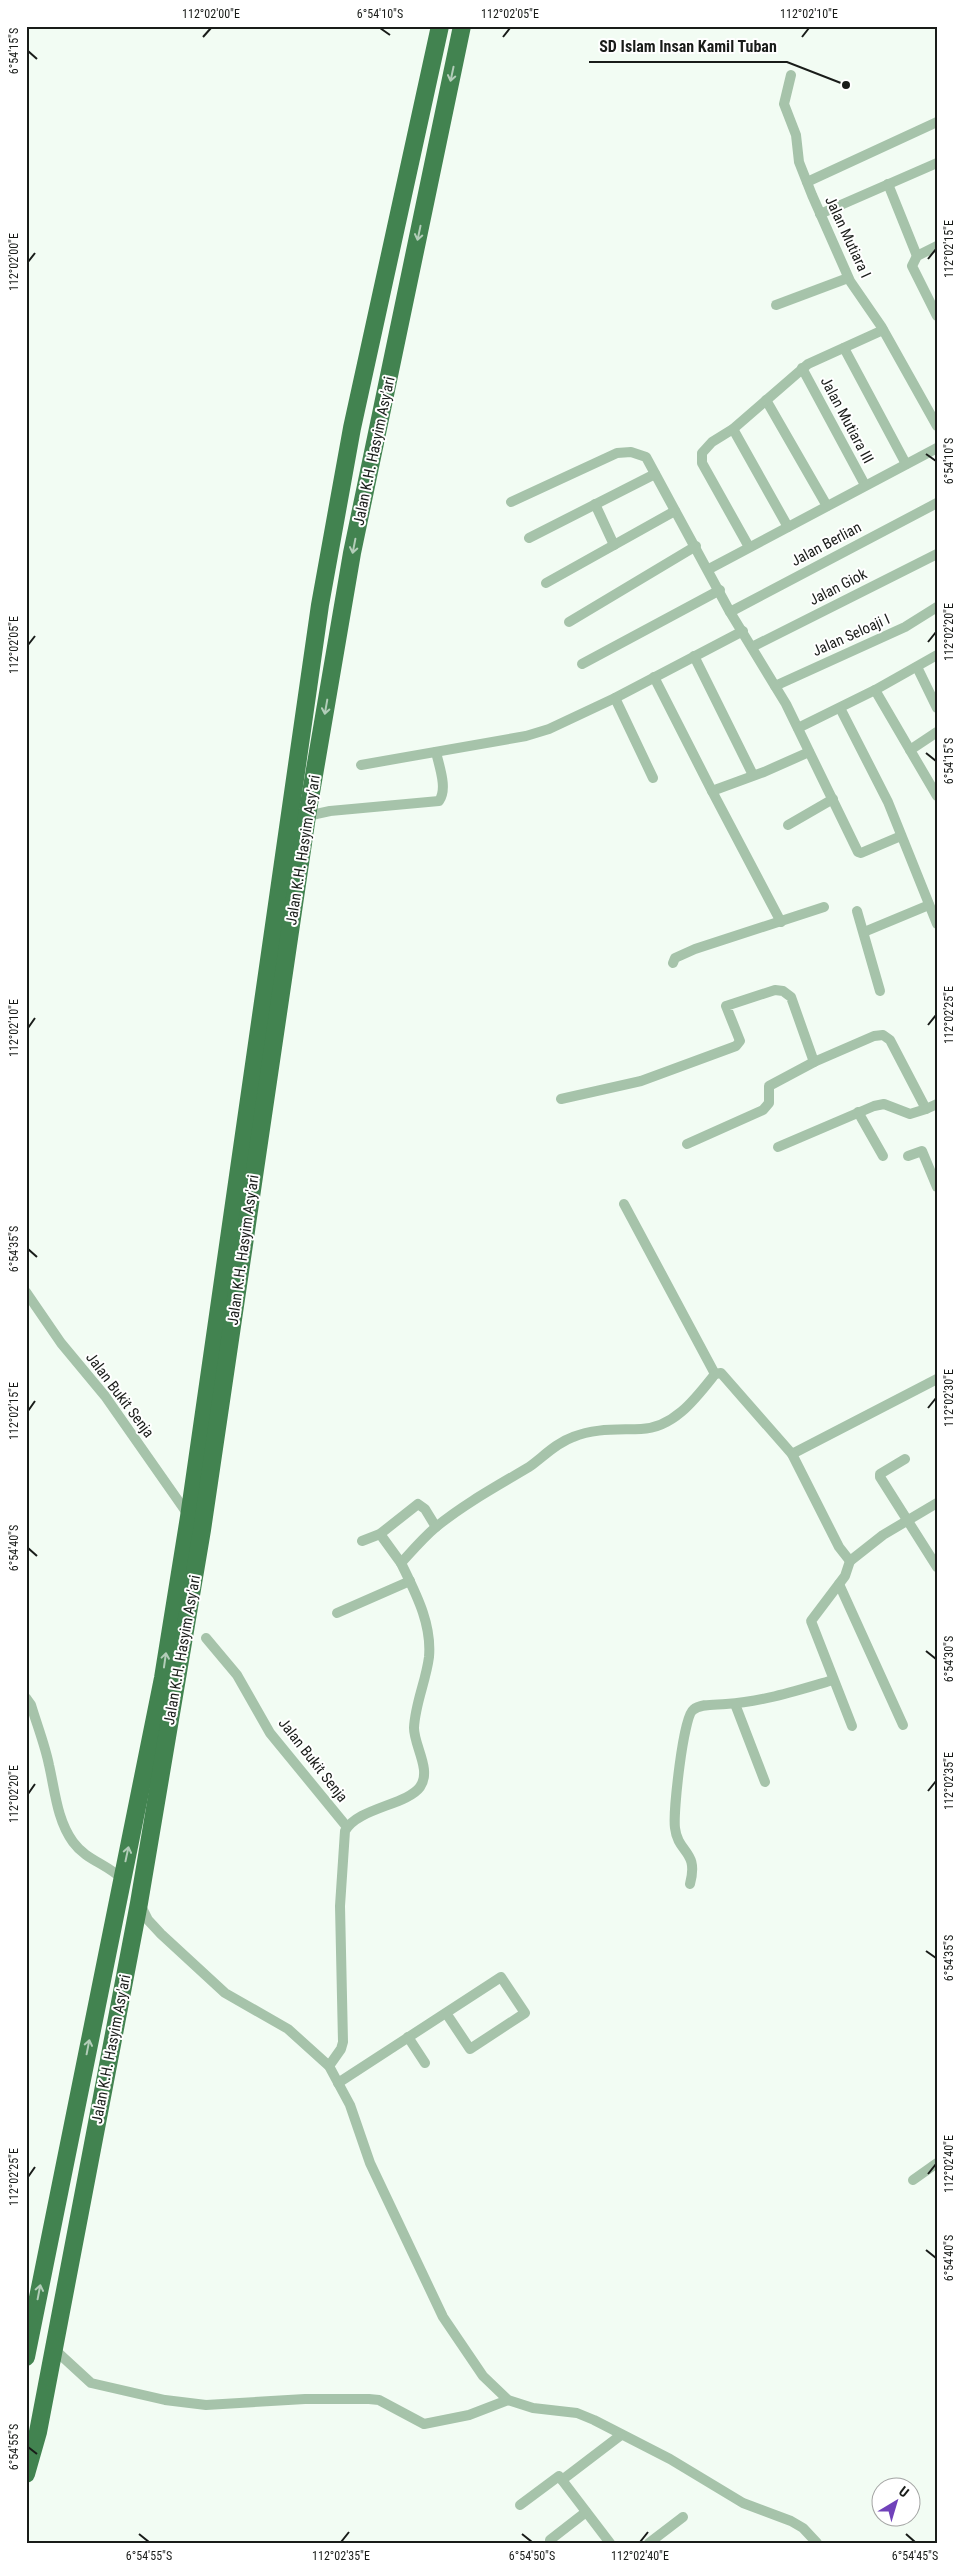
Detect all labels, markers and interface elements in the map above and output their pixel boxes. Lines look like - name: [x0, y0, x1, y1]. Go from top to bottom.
- text: 112°02'00"E: [182, 7, 240, 21]
- text: 6°54'10"S: [357, 7, 403, 21]
- text: 112°02'05"E: [481, 7, 539, 21]
- text: 112°02'10"E: [780, 7, 838, 21]
- text: 6°54'15"S: [7, 28, 21, 74]
- callout: SD Islam Insan Kamil Tuban: [589, 31, 787, 62]
- text: SD Islam Insan Kamil Tuban: [599, 37, 777, 56]
- one-way arrow: [447, 66, 456, 82]
- street label: Jalan Mutiara I: [821, 193, 875, 281]
- text: 112°02'15"E: [942, 220, 956, 278]
- one-way arrow: [413, 225, 423, 241]
- text: 112°02'00"E: [7, 233, 21, 291]
- street label: Jalan Mutiara III: [817, 374, 877, 466]
- street label: Jalan K.H. Hasyim Asy'ari: [349, 375, 399, 527]
- text: 6°54'10"S: [942, 438, 956, 484]
- street label: Jalan Berlian: [788, 518, 864, 570]
- one-way arrow: [348, 538, 358, 554]
- street label: Jalan Giok: [806, 565, 870, 609]
- text: 112°02'20"E: [942, 603, 956, 661]
- street label: Jalan Seloaji I: [810, 610, 892, 660]
- text: 112°02'05"E: [7, 616, 21, 674]
- one-way arrow: [321, 698, 331, 714]
- text: 6°54'15"S: [942, 738, 956, 784]
- street label: Jalan K.H. Hasyim Asy'ari: [282, 774, 324, 926]
- text: 112°02'25"E: [942, 986, 956, 1044]
- text: 112°02'10"E: [7, 999, 21, 1057]
- street label: Jalan K.H. Hasyim Asy'ari: [224, 1174, 262, 1326]
- text: 6°54'35"S: [7, 1226, 21, 1272]
- street label: Jalan Bukit Senja: [82, 1349, 158, 1441]
- text: 112°02'30"E: [942, 1369, 956, 1427]
- text: 112°02'15"E: [7, 1382, 21, 1440]
- text: 6°54'40"S: [7, 1525, 21, 1571]
- street label: Jalan K.H. Hasyim Asy'ari: [160, 1574, 204, 1726]
- text: 6°54'30"S: [942, 1636, 956, 1682]
- one-way arrow: [161, 1652, 171, 1668]
- street label: Jalan Bukit Senja: [275, 1714, 351, 1806]
- text: 112°02'35"E: [942, 1752, 956, 1810]
- text: 112°02'20"E: [7, 1765, 21, 1823]
- one-way arrow: [123, 1846, 133, 1862]
- text: 6°54'35"S: [942, 1935, 956, 1981]
- street label: Jalan K.H. Hasyim Asy'ari: [88, 1973, 134, 2125]
- one-way arrow: [84, 2040, 94, 2056]
- text: 112°02'40"E: [942, 2135, 956, 2193]
- text: 112°02'25"E: [7, 2148, 21, 2206]
- text: 6°54'40"S: [942, 2235, 956, 2281]
- one-way arrow: [35, 2285, 45, 2301]
- text: 6°54'55"S: [7, 2424, 21, 2470]
- north arrow: [870, 2476, 920, 2526]
- text: U: [896, 2483, 912, 2501]
- text: 6°54'55"S: [126, 2549, 172, 2563]
- text: 112°02'35"E: [312, 2549, 370, 2563]
- text: 6°54'50"S: [509, 2549, 555, 2563]
- text: 112°02'40"E: [611, 2549, 669, 2563]
- text: 6°54'45"S: [892, 2549, 938, 2563]

